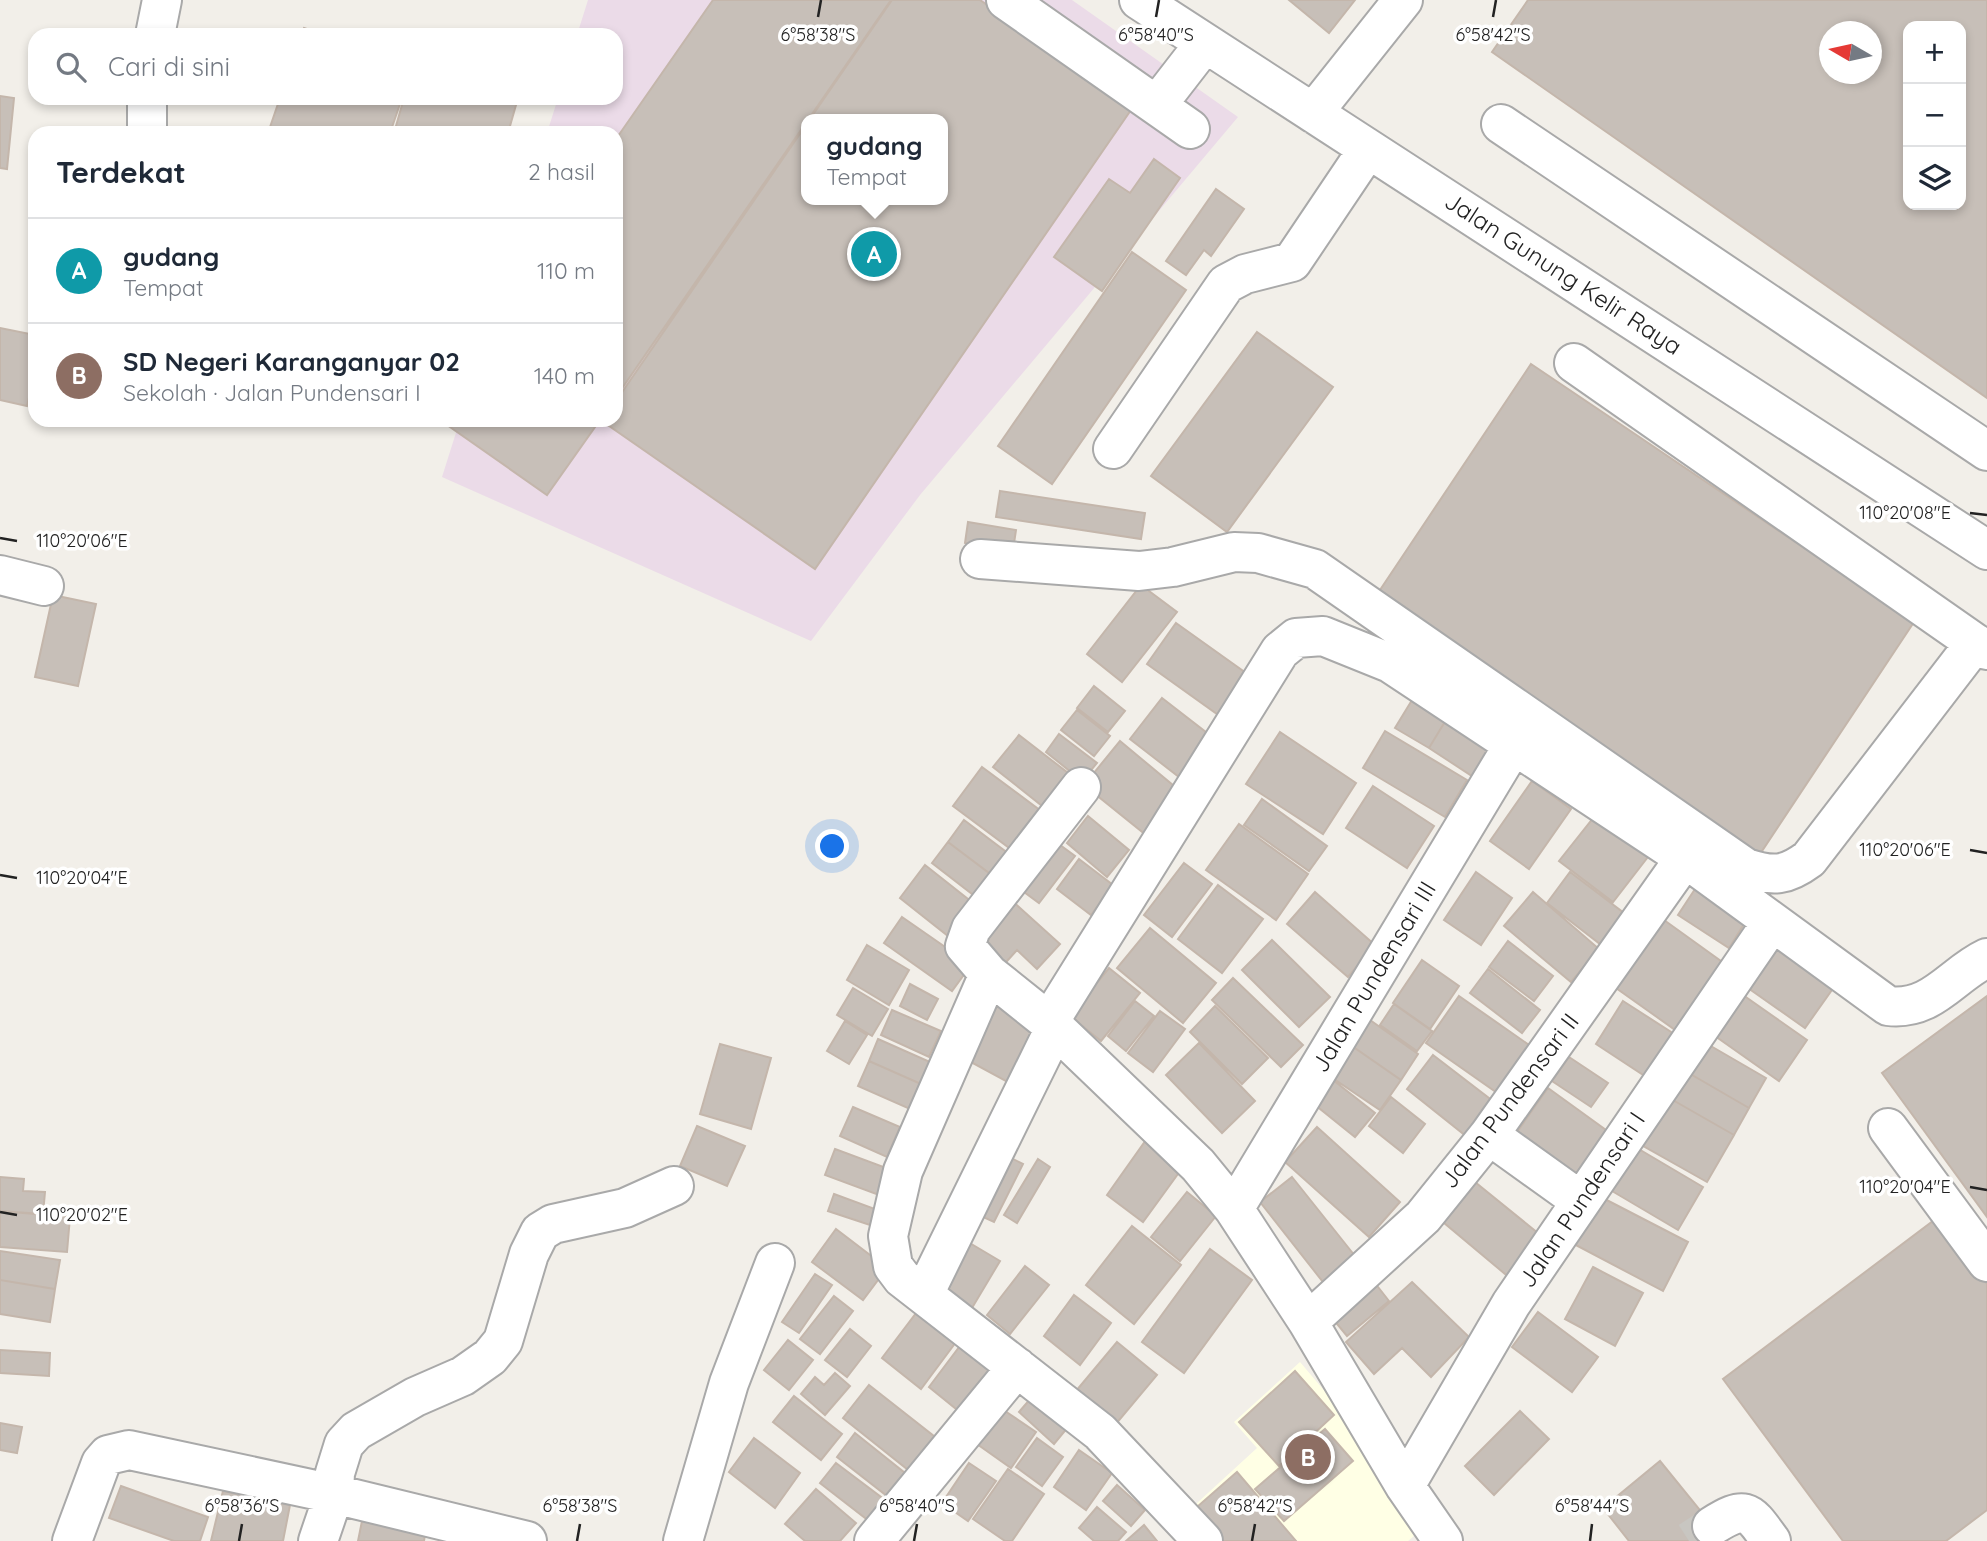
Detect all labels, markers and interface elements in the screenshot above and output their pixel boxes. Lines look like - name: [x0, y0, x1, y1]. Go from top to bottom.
- north arrow: [1819, 21, 1882, 84]
- map controls: [1903, 21, 1966, 210]
- button: +: [1903, 21, 1966, 84]
- text: 6°58'38"S: [781, 23, 855, 46]
- text: 6°58'40"S: [1118, 23, 1194, 46]
- text: 6°58'42"S: [1455, 23, 1531, 46]
- search box: [28, 28, 623, 105]
- icon: search: [52, 48, 90, 86]
- text: Cari di sini: [108, 50, 230, 83]
- button: −: [1903, 84, 1966, 147]
- popup: [801, 114, 948, 205]
- text: gudang: [826, 129, 923, 162]
- button: layers: [1903, 147, 1966, 210]
- text: Terdekat: [56, 153, 186, 191]
- text: 2 hasil: [528, 157, 595, 186]
- text: Tempat: [826, 162, 907, 191]
- street label: Jalan Gunung Kelir Raya: [1439, 185, 1688, 361]
- pin: A: [851, 228, 897, 280]
- text: gudang: [123, 240, 219, 273]
- text: A: [72, 256, 86, 285]
- text: 110 m: [537, 256, 595, 285]
- text: Tempat: [123, 273, 204, 302]
- text: SD Negeri Karanganyar 02: [123, 345, 460, 378]
- text: B: [71, 361, 87, 390]
- text: 140 m: [534, 361, 595, 390]
- text: Sekolah · Jalan Pundensari I: [123, 378, 421, 407]
- text: 110°20'08"E: [1859, 501, 1951, 524]
- text: 110°20'06"E: [36, 529, 128, 552]
- your location: [815, 829, 849, 863]
- text: 110°20'06"E: [1859, 838, 1951, 861]
- text: 110°20'04"E: [36, 866, 128, 889]
- street label: Jalan Pundensari III: [1304, 876, 1442, 1077]
- street label: Jalan Pundensari II: [1434, 1007, 1585, 1194]
- street label: Jalan Pundensari I: [1511, 1106, 1651, 1293]
- text: 110°20'04"E: [1859, 1175, 1951, 1198]
- text: 110°20'02"E: [36, 1203, 128, 1226]
- pin: B: [1285, 1431, 1331, 1483]
- text: 6°58'36"S: [205, 1494, 279, 1517]
- text: 6°58'38"S: [543, 1494, 617, 1517]
- text: 6°58'40"S: [879, 1494, 955, 1517]
- text: 6°58'42"S: [1217, 1494, 1293, 1517]
- text: 6°58'44"S: [1555, 1494, 1629, 1517]

